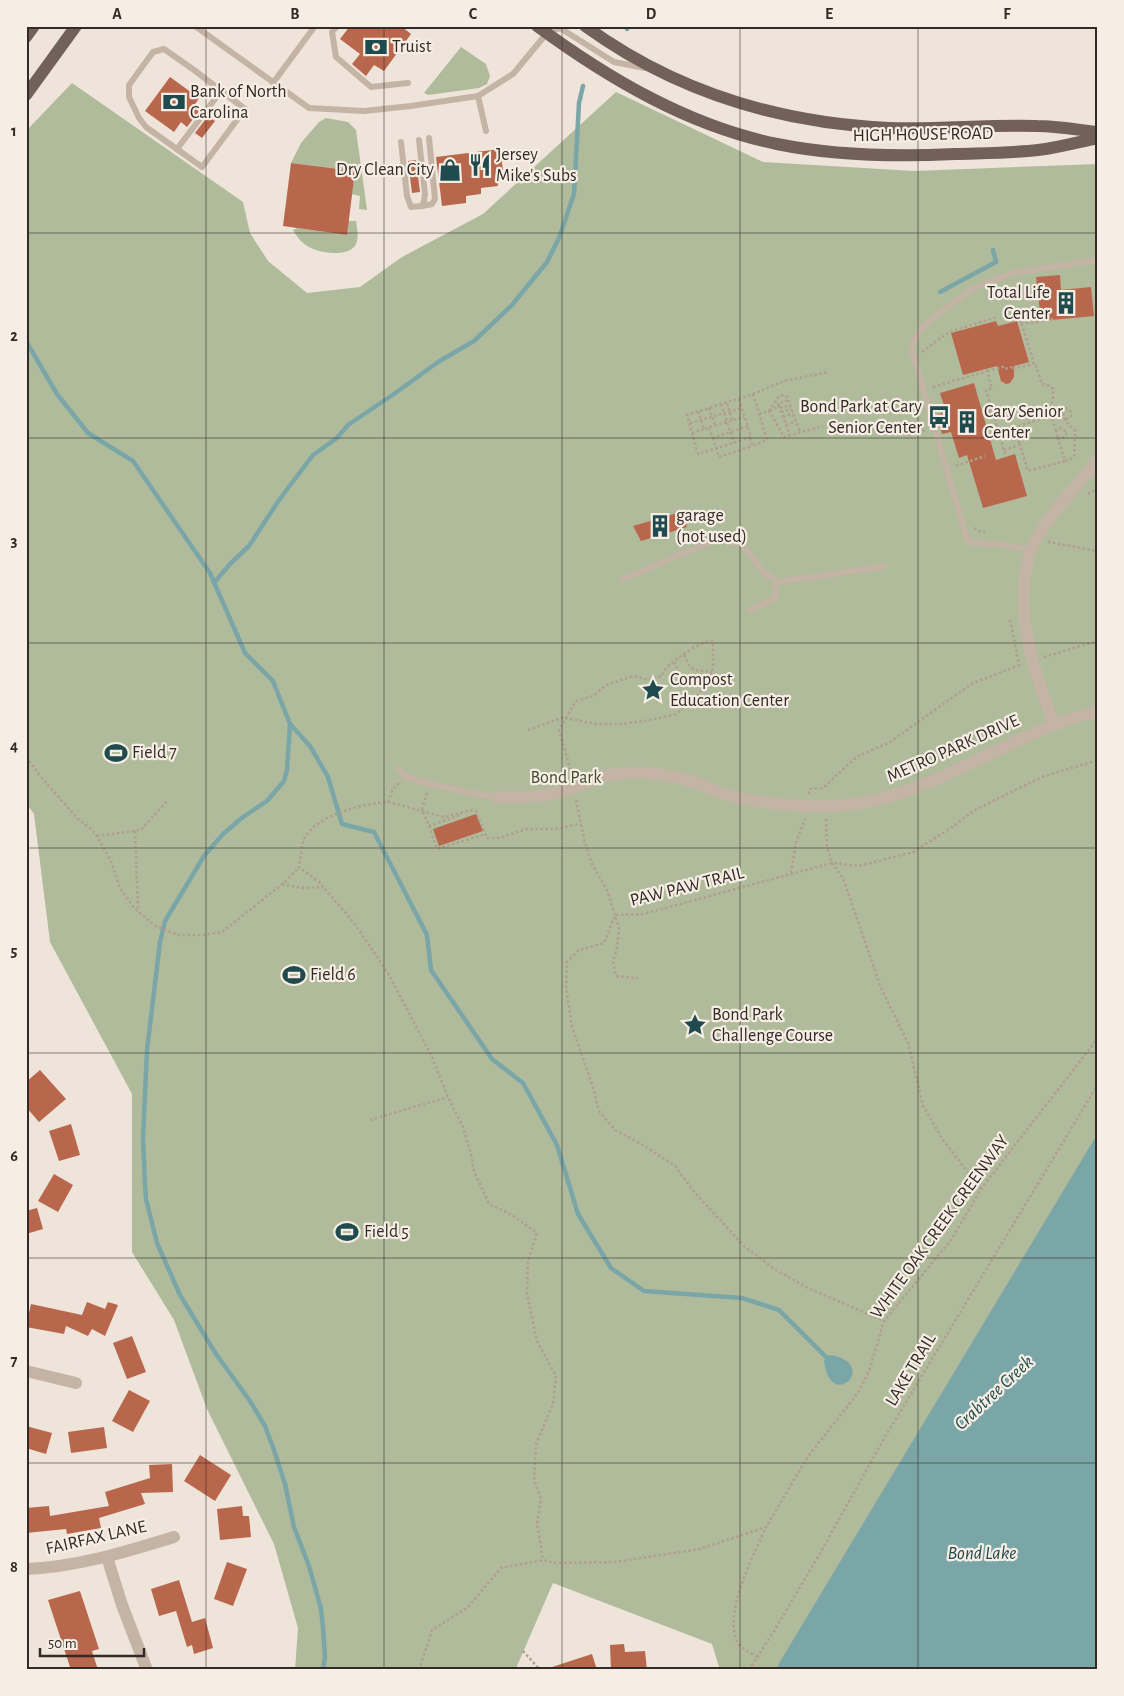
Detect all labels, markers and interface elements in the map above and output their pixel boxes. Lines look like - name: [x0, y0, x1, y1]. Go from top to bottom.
- text: A: [112, 6, 122, 22]
- text: B: [290, 6, 300, 22]
- text: C: [469, 6, 478, 22]
- text: D: [646, 6, 657, 22]
- text: E: [825, 6, 833, 22]
- text: F: [1003, 6, 1011, 22]
- bank icon: Truist: [363, 34, 389, 60]
- place label: Truist: [392, 38, 432, 56]
- place label: Bank of North Carolina: [190, 83, 287, 122]
- bank icon: Bank of North Carolina: [161, 89, 187, 115]
- text: 1: [11, 123, 17, 139]
- street label: HIGH HOUSE ROAD: [852, 125, 994, 145]
- place label: Jersey Mike's Subs: [496, 146, 577, 185]
- restaurant icon: Jersey Mike's Subs: [467, 152, 493, 178]
- shop icon: Dry Clean City: [437, 157, 463, 183]
- place label: Dry Clean City: [336, 161, 434, 179]
- place label: Total Life Center: [987, 284, 1050, 323]
- building icon: Total Life Center: [1053, 290, 1079, 316]
- text: 2: [10, 328, 18, 344]
- place label: Bond Park at Cary Senior Center: [800, 398, 922, 437]
- place label: Cary Senior Center: [984, 403, 1063, 442]
- bus stop icon: Bond Park at Cary Senior Center: [926, 404, 952, 430]
- building icon: Cary Senior Center: [954, 409, 980, 435]
- place label: garage (not used): [676, 507, 747, 546]
- building icon: garage (not used): [647, 513, 673, 539]
- text: 3: [11, 533, 18, 549]
- place label: Compost Education Center: [670, 671, 789, 710]
- place icon: Compost Education Center: [640, 677, 666, 703]
- street label: METRO PARK DRIVE: [884, 712, 1022, 786]
- text: 4: [10, 738, 18, 754]
- sports icon: Field 7: [103, 740, 129, 766]
- place label: Field 7: [132, 744, 177, 762]
- park label: Bond Park: [531, 769, 602, 787]
- street label: PAW PAW TRAIL: [628, 864, 746, 910]
- text: 5: [11, 943, 18, 959]
- sports icon: Field 6: [281, 962, 307, 988]
- place label: Field 6: [310, 966, 356, 984]
- place label: Bond Park Challenge Course: [712, 1006, 833, 1045]
- place icon: Bond Park Challenge Course: [682, 1012, 708, 1038]
- street label: WHITE OAK CREEK GREENWAY: [867, 1131, 1013, 1322]
- text: 6: [10, 1148, 18, 1164]
- sports icon: Field 5: [334, 1219, 360, 1245]
- place label: Field 5: [364, 1223, 409, 1241]
- street label: LAKE TRAIL: [882, 1330, 940, 1409]
- water label: Crabtree Creek: [951, 1352, 1037, 1434]
- text: 7: [11, 1353, 18, 1369]
- street label: FAIRFAX LANE: [44, 1518, 148, 1558]
- water label: Bond Lake: [948, 1544, 1016, 1563]
- text: 8: [10, 1559, 18, 1575]
- scale bar: [40, 1626, 144, 1658]
- text: 50 m: [48, 1636, 77, 1651]

